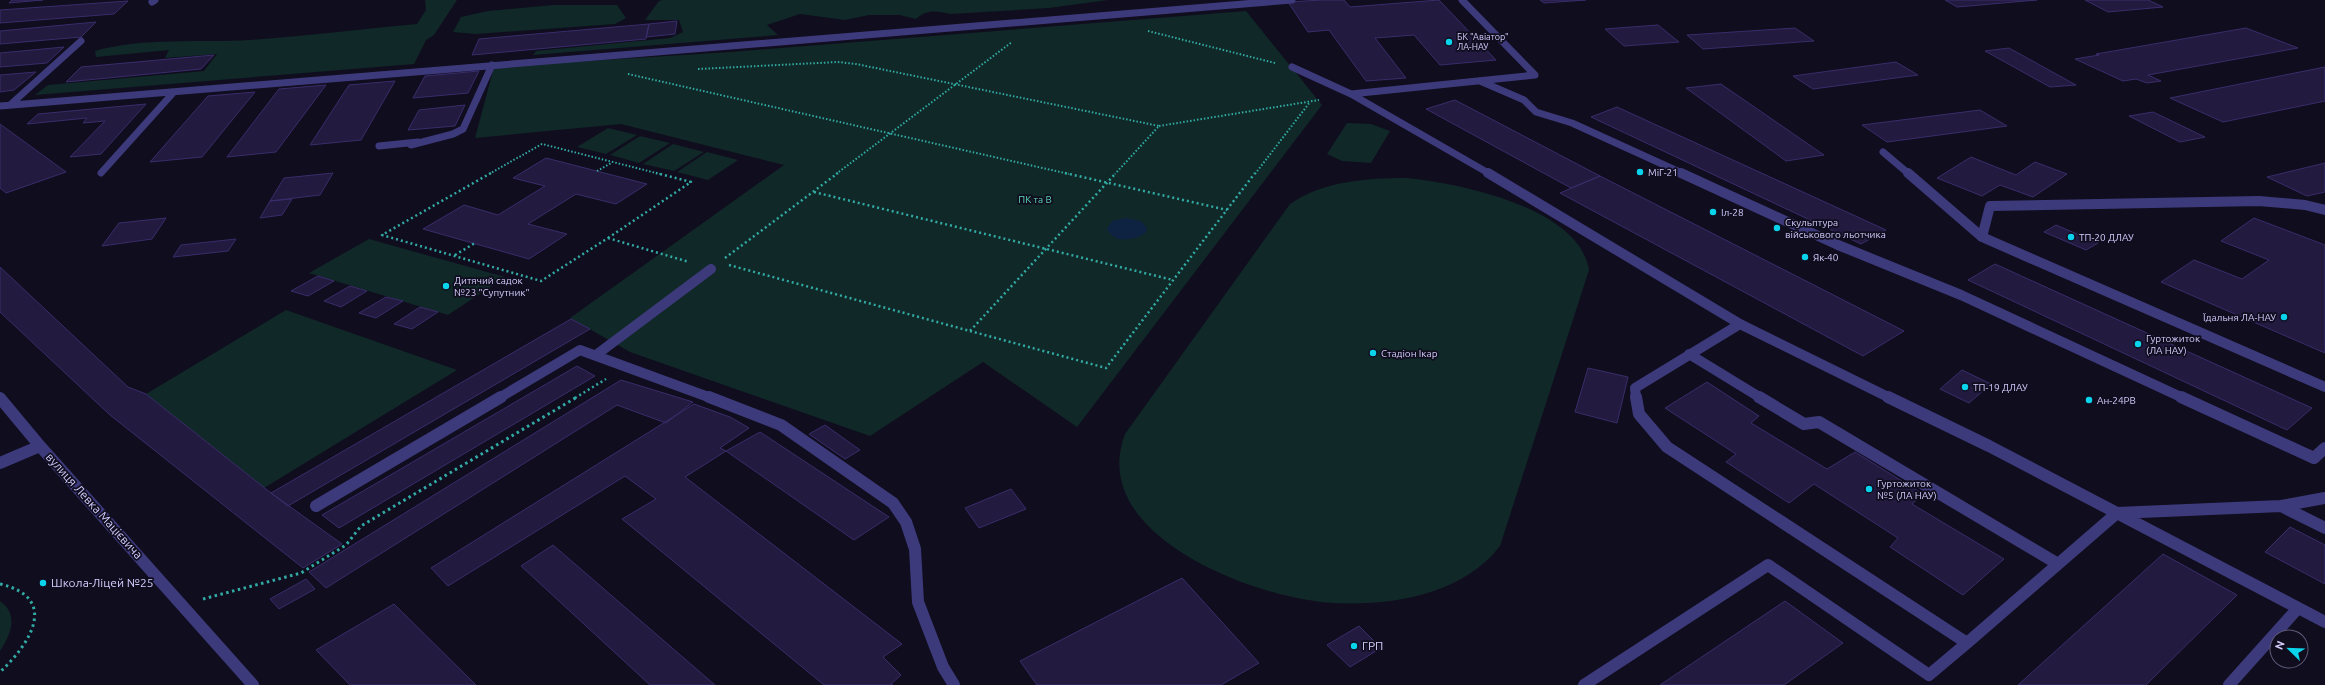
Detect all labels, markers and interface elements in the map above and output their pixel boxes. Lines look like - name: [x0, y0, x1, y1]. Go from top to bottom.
- place label: БК "Авіатор" ЛА-НАУ: [1457, 32, 1509, 52]
- marker: БК "Авіатор" ЛА-НАУ: [1444, 37, 1454, 47]
- marker: МіГ-21: [1635, 167, 1645, 177]
- place label: МіГ-21: [1648, 167, 1678, 178]
- park label: ПК та В: [1018, 194, 1052, 205]
- marker: Іл-28: [1708, 207, 1718, 217]
- place label: Іл-28: [1721, 207, 1744, 218]
- place label: Скульптура військового льотчика: [1785, 217, 1886, 240]
- marker: Скульптура військового льотчика: [1772, 223, 1782, 233]
- marker: ТП-20 ДЛАУ: [2066, 232, 2076, 242]
- place label: ТП-20 ДЛАУ: [2079, 232, 2134, 243]
- marker: Як-40: [1800, 252, 1810, 262]
- place label: Як-40: [1813, 252, 1839, 263]
- place label: Дитячий садок №23 "Супутник": [454, 275, 530, 298]
- marker: Дитячий садок №23 "Супутник": [441, 281, 451, 291]
- place label: Їдальня ЛА-НАУ: [2202, 312, 2276, 323]
- marker: Їдальня ЛА-НАУ: [2279, 312, 2289, 322]
- place label: Гуртожиток (ЛА НАУ): [2146, 333, 2200, 356]
- marker: Гуртожиток (ЛА НАУ): [2133, 339, 2143, 349]
- marker: Стадіон Ікар: [1368, 348, 1378, 358]
- place label: Стадіон Ікар: [1381, 348, 1438, 359]
- marker: ТП-19 ДЛАУ: [1960, 382, 1970, 392]
- place label: ТП-19 ДЛАУ: [1973, 382, 2028, 393]
- marker: Ан-24РВ: [2084, 395, 2094, 405]
- place label: Ан-24РВ: [2097, 395, 2136, 406]
- street label: вулиця Левка Мацієвича: [44, 450, 145, 561]
- place label: Гуртожиток №5 (ЛА НАУ): [1877, 478, 1937, 501]
- marker: Гуртожиток №5 (ЛА НАУ): [1864, 484, 1874, 494]
- place label: Школа-Ліцей №25: [51, 576, 153, 589]
- marker: Школа-Ліцей №25: [38, 578, 48, 588]
- north arrow: [2269, 629, 2309, 669]
- place label: ГРП: [1362, 639, 1383, 652]
- text: N: [2273, 639, 2287, 651]
- marker: ГРП: [1349, 641, 1359, 651]

